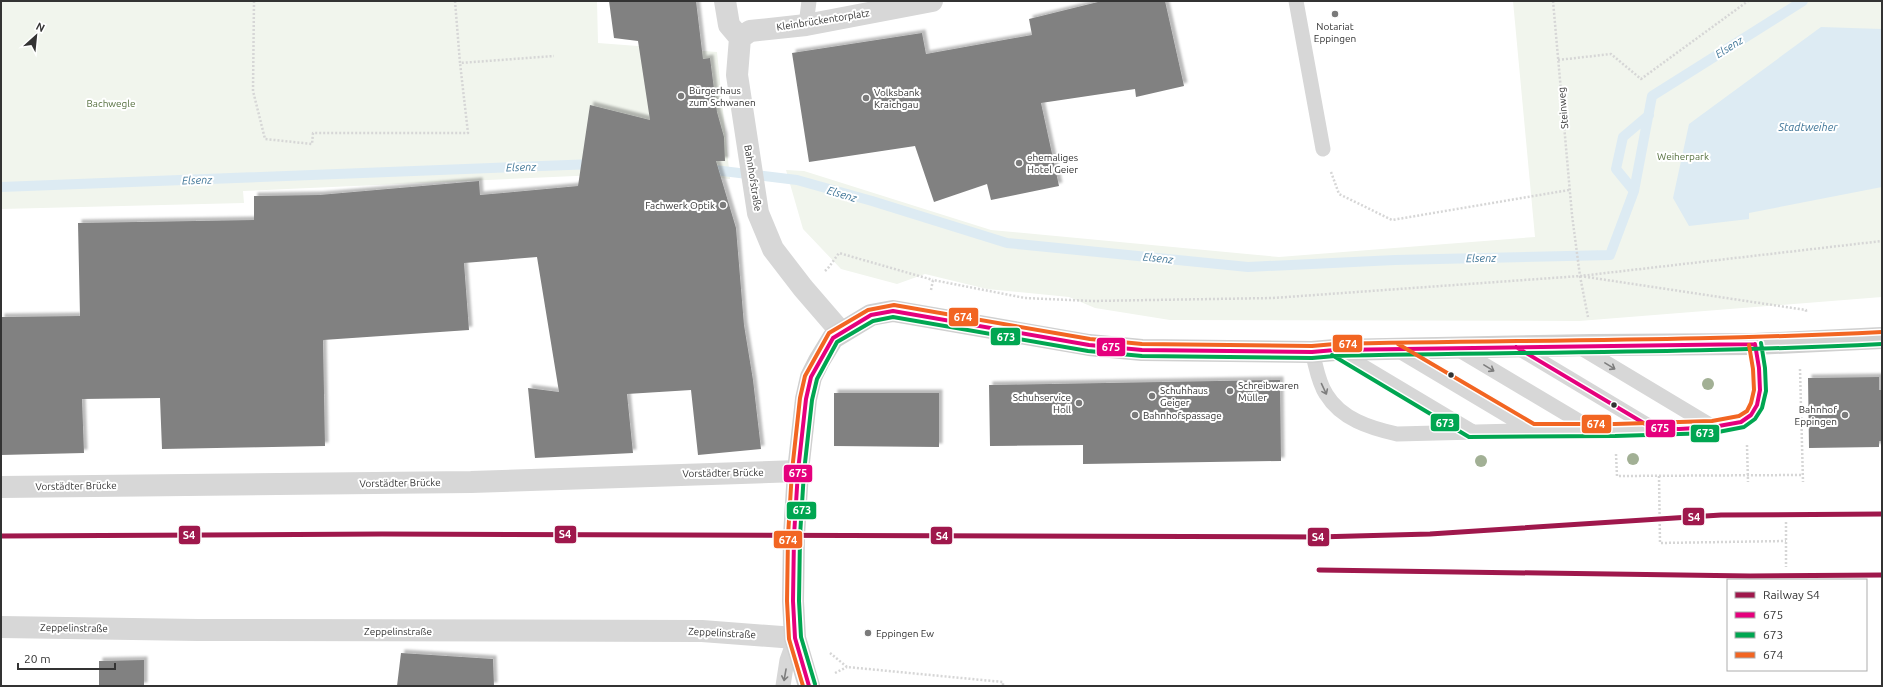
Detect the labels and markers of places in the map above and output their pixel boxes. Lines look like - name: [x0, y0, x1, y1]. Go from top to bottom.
- marker: Notariat Eppingen: [1330, 9, 1340, 19]
- place label: Notariat Eppingen: [1314, 21, 1356, 44]
- place label: Bürgerhaus zum Schwanen: [689, 85, 756, 108]
- place label: Volksbank Kraichgau: [874, 87, 920, 110]
- marker: Bürgerhaus zum Schwanen: [676, 91, 686, 101]
- marker: Volksbank Kraichgau: [861, 93, 871, 103]
- place label: ehemaliges Hotel Geier: [1027, 152, 1078, 175]
- marker: ehemaliges Hotel Geier: [1014, 158, 1024, 168]
- place label: Fachwerk Optik: [645, 200, 715, 211]
- marker: Fachwerk Optik: [718, 200, 728, 210]
- unlabelled marker: [1446, 370, 1456, 380]
- place label: Schreibwaren Müller: [1238, 380, 1299, 403]
- place label: Schuhhaus Geiger: [1160, 385, 1208, 408]
- marker: Schreibwaren Müller: [1225, 386, 1235, 396]
- marker: Schuhhaus Geiger: [1147, 391, 1157, 401]
- place label: Schuhservice Holl: [1013, 392, 1071, 415]
- marker: Schuhservice Holl: [1074, 398, 1084, 408]
- unlabelled marker: [1609, 400, 1619, 410]
- place label: Bahnhof Eppingen: [1795, 404, 1837, 427]
- marker: Bahnhofspassage: [1130, 410, 1140, 420]
- place label: Bahnhofspassage: [1143, 410, 1222, 421]
- marker: Bahnhof Eppingen: [1840, 410, 1850, 420]
- marker: Eppingen Ew: [863, 628, 873, 638]
- place label: Eppingen Ew: [876, 628, 934, 639]

